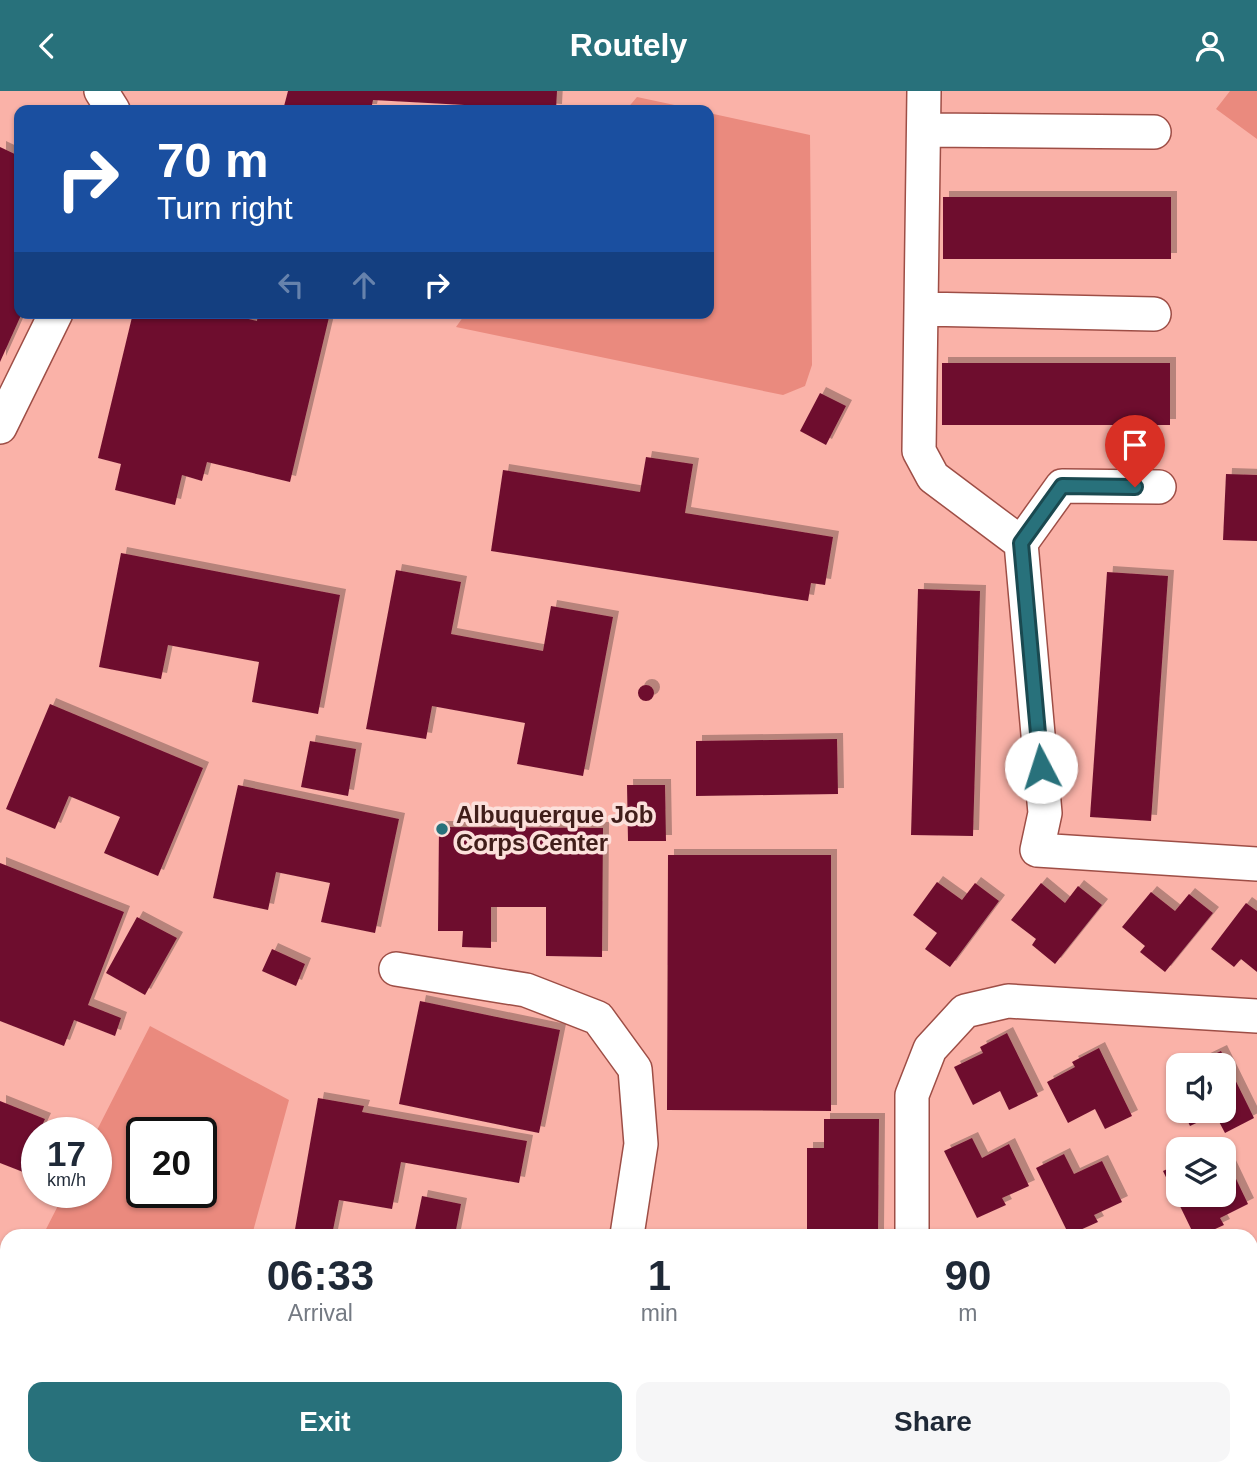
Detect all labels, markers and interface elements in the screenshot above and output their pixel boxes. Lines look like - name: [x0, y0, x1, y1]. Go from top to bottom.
- icon: back: [28, 27, 66, 65]
- text: Routely: [570, 27, 687, 63]
- icon: person: [1191, 27, 1229, 65]
- icon: right: [42, 133, 133, 224]
- text: 70 m: [157, 133, 269, 187]
- text: Turn right: [157, 190, 293, 226]
- icon: left: [272, 266, 310, 304]
- icon: ahead: [345, 266, 383, 304]
- icon: right: [418, 266, 456, 304]
- pin: [1105, 415, 1165, 487]
- icon: arrive: [1116, 426, 1154, 464]
- position arrow: [1004, 730, 1078, 804]
- place label: Albuquerque Job Corps Center: [456, 801, 653, 856]
- marker: Albuquerque Job Corps Center: [434, 821, 450, 837]
- map controls: [1166, 1053, 1236, 1207]
- button: sound: [1166, 1053, 1236, 1123]
- speed limit sign: 20: [126, 1117, 217, 1208]
- text: 17: [47, 1134, 86, 1173]
- button: layers: [1166, 1137, 1236, 1207]
- text: km/h: [47, 1170, 86, 1190]
- text: 06:33: [267, 1252, 374, 1299]
- text: 1: [648, 1252, 671, 1299]
- text: 90: [945, 1252, 991, 1299]
- text: Arrival: [288, 1300, 353, 1326]
- text: min: [641, 1300, 678, 1326]
- text: m: [958, 1300, 977, 1326]
- button: Exit: [28, 1382, 622, 1462]
- button: Share: [636, 1382, 1230, 1462]

